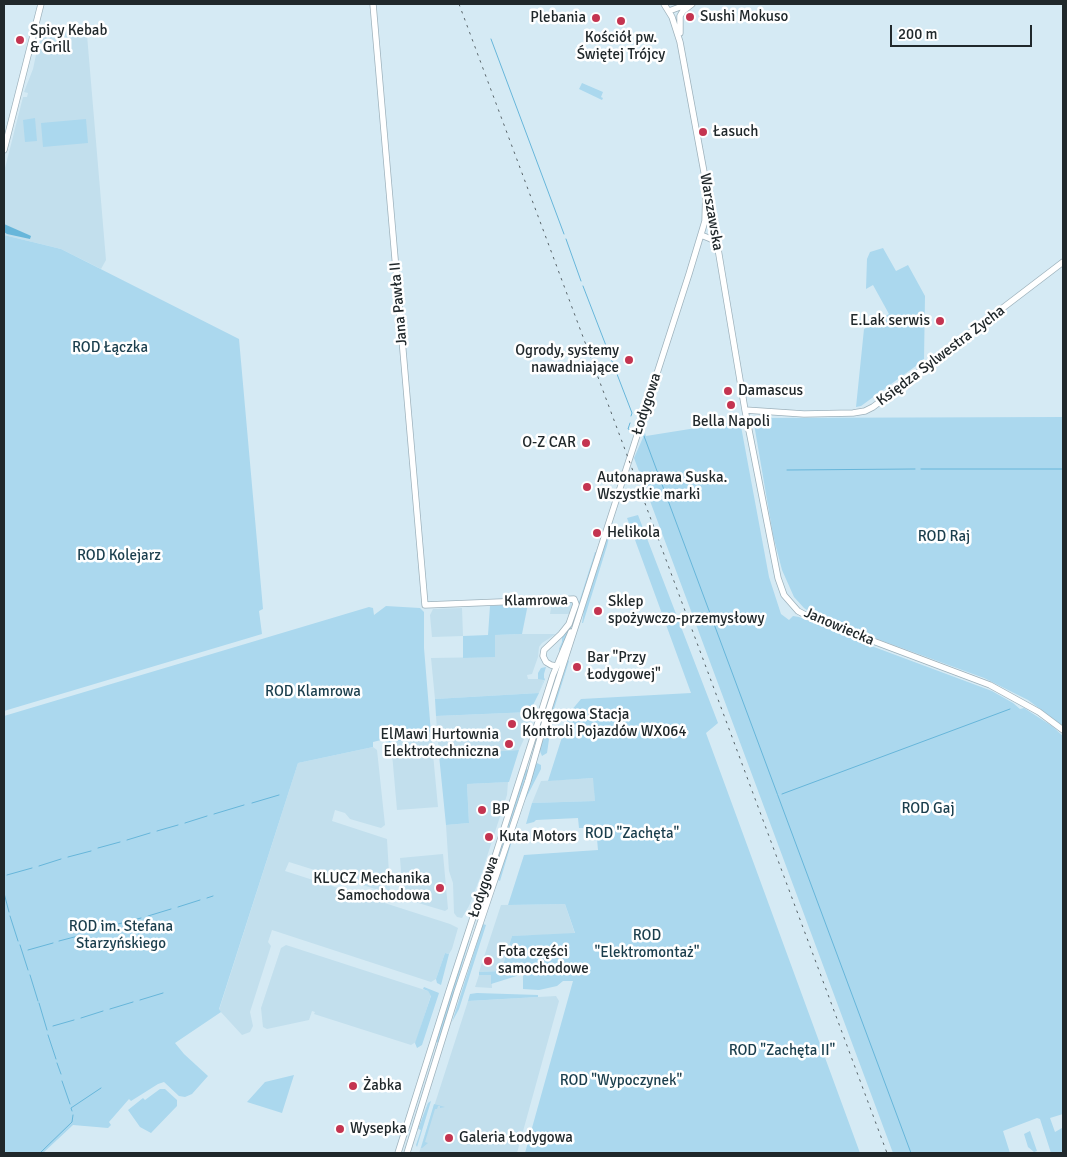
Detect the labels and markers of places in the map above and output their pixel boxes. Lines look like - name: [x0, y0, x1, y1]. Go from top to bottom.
- place label: Sushi Mokuso: [700, 8, 788, 26]
- place label: Plebania: [530, 9, 586, 27]
- marker: Sushi Mokuso: [684, 11, 696, 23]
- marker: Plebania: [590, 12, 602, 24]
- marker: Kościół pw. Świętej Trójcy: [615, 15, 627, 27]
- place label: Spicy Kebab & Grill: [30, 22, 107, 57]
- place label: Kościół pw. Świętej Trójcy: [577, 29, 665, 64]
- marker: Spicy Kebab & Grill: [14, 34, 26, 46]
- place label: Łasuch: [713, 123, 758, 141]
- marker: Łasuch: [697, 126, 709, 138]
- place label: E.Lak serwis: [850, 312, 930, 330]
- marker: E.Lak serwis: [934, 315, 946, 327]
- place label: Ogrody, systemy nawadniające: [515, 342, 619, 377]
- marker: Ogrody, systemy nawadniające: [623, 354, 635, 366]
- place label: Damascus: [738, 382, 803, 400]
- marker: Damascus: [722, 385, 734, 397]
- marker: Bella Napoli: [725, 399, 737, 411]
- place label: Bella Napoli: [692, 413, 770, 431]
- place label: O-Z CAR: [522, 434, 576, 452]
- marker: O-Z CAR: [580, 437, 592, 449]
- place label: Autonaprawa Suska. Wszystkie marki: [597, 469, 727, 504]
- marker: Autonaprawa Suska. Wszystkie marki: [581, 481, 593, 493]
- place label: Helikola: [607, 524, 660, 542]
- marker: Helikola: [591, 527, 603, 539]
- place label: Sklep spożywczo-przemysłowy: [608, 593, 764, 628]
- marker: Sklep spożywczo-przemysłowy: [592, 605, 604, 617]
- place label: Bar "Przy Łodygowej": [587, 649, 661, 684]
- marker: Bar "Przy Łodygowej": [571, 661, 583, 673]
- place label: Okręgowa Stacja Kontroli Pojazdów WX064: [522, 706, 687, 741]
- marker: Okręgowa Stacja Kontroli Pojazdów WX064: [506, 718, 518, 730]
- place label: ElMawi Hurtownia Elektrotechniczna: [381, 726, 499, 761]
- marker: ElMawi Hurtownia Elektrotechniczna: [503, 738, 515, 750]
- place label: BP: [492, 801, 510, 819]
- marker: BP: [476, 804, 488, 816]
- place label: Kuta Motors: [499, 828, 577, 846]
- marker: Kuta Motors: [483, 831, 495, 843]
- place label: KLUCZ Mechanika Samochodowa: [313, 870, 430, 905]
- marker: KLUCZ Mechanika Samochodowa: [434, 882, 446, 894]
- place label: Fota części samochodowe: [498, 943, 589, 978]
- marker: Fota części samochodowe: [482, 955, 494, 967]
- place label: Żabka: [363, 1077, 402, 1095]
- marker: Żabka: [347, 1080, 359, 1092]
- place label: Wysepka: [350, 1120, 407, 1138]
- marker: Wysepka: [334, 1123, 346, 1135]
- place label: Galeria Łodygowa: [459, 1129, 573, 1147]
- marker: Galeria Łodygowa: [443, 1132, 455, 1144]

